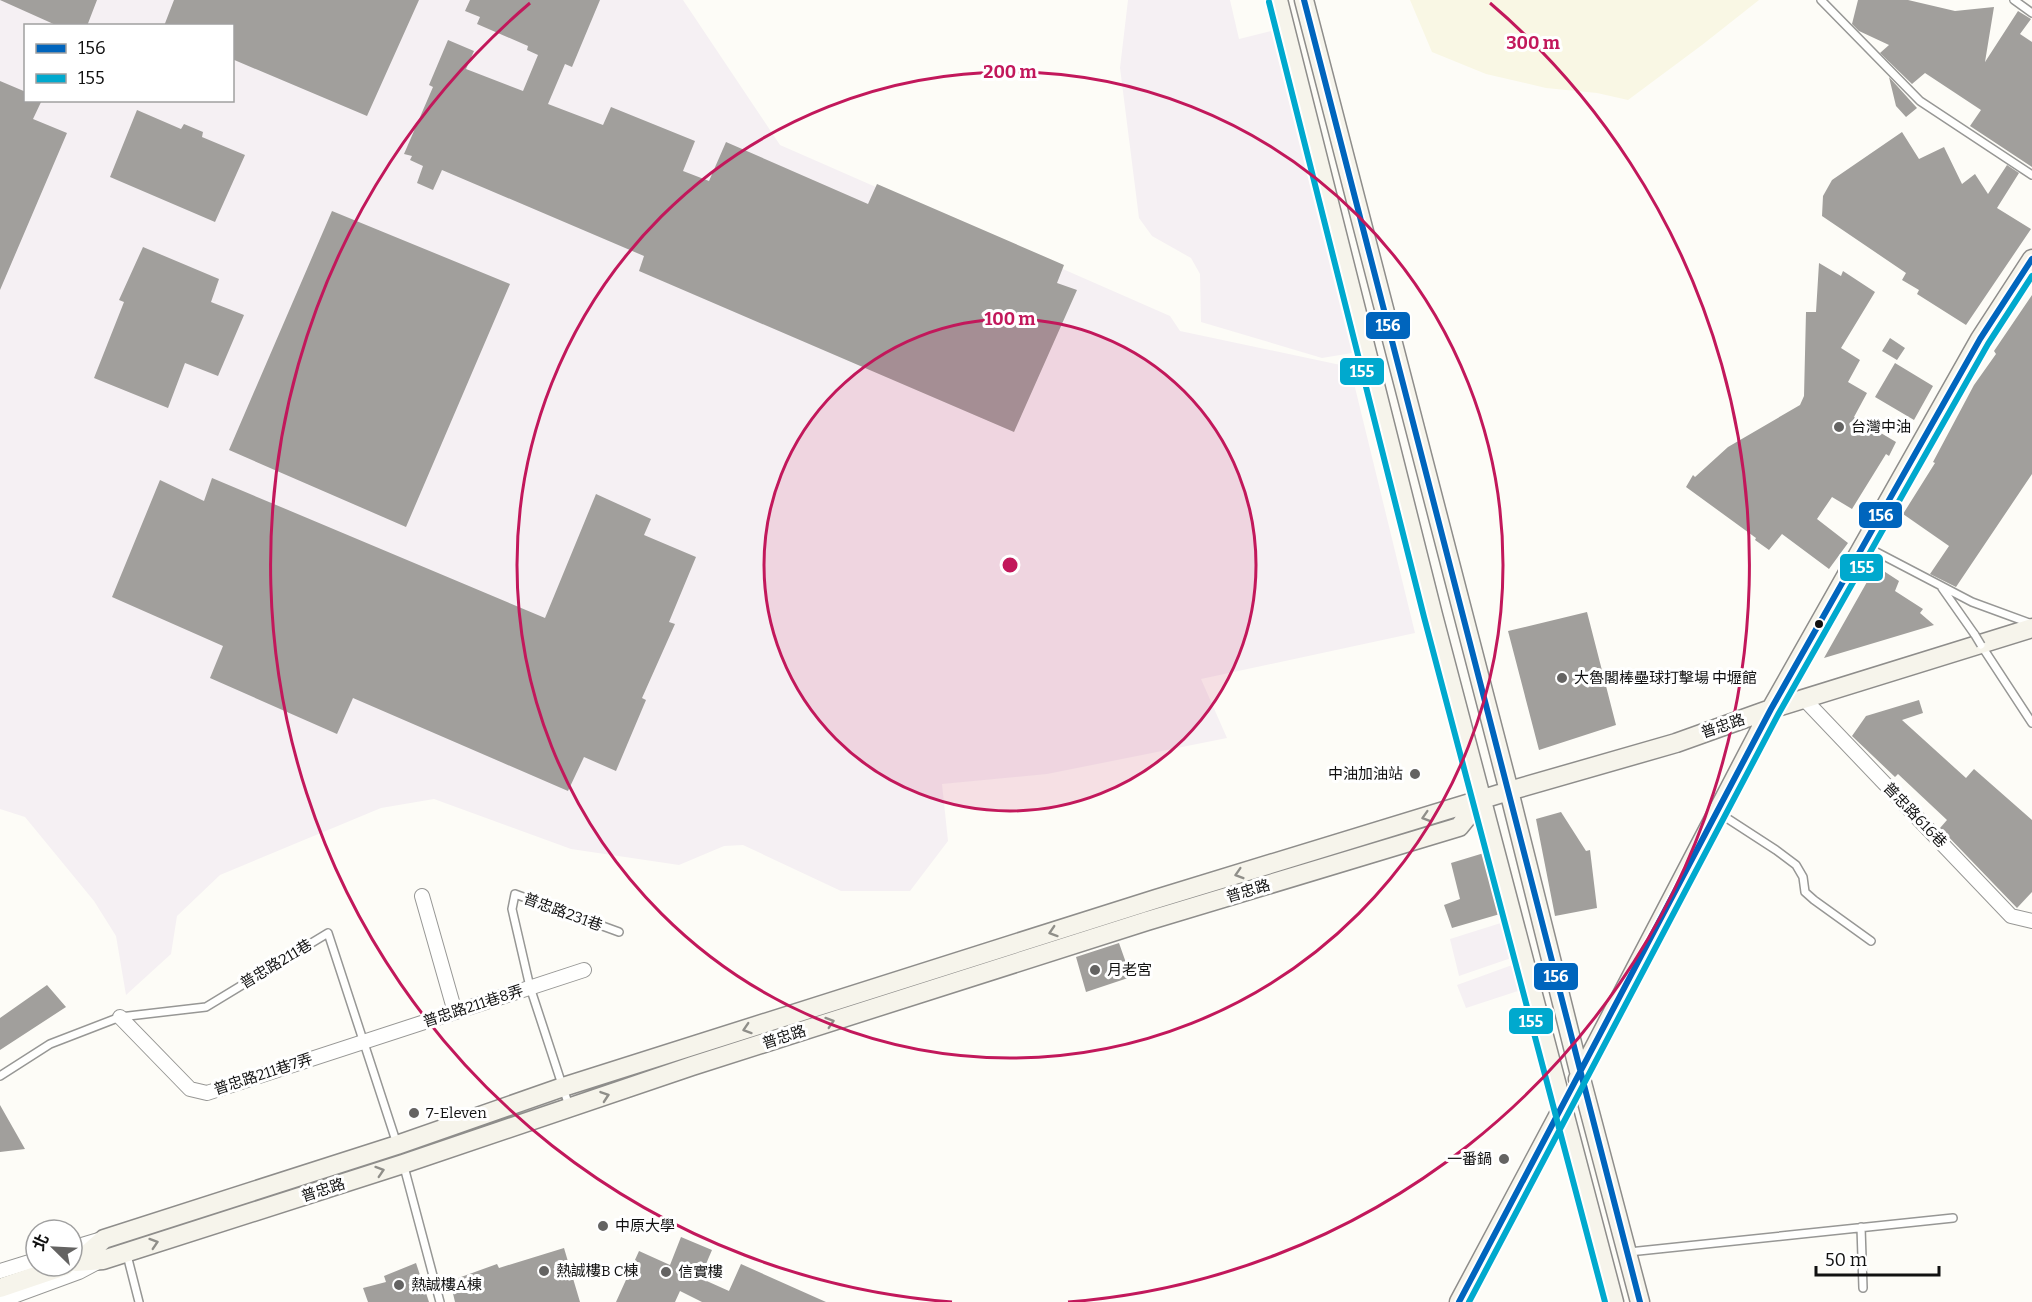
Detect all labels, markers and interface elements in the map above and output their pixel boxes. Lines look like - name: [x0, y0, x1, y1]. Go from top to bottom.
- legend: [24, 24, 234, 102]
- text: 300 m: [1506, 32, 1560, 54]
- text: 156: [78, 37, 106, 59]
- text: 200 m: [983, 61, 1037, 83]
- text: 155: [78, 67, 105, 89]
- text: 100 m: [984, 308, 1036, 330]
- line badge: 156: [1365, 311, 1411, 340]
- text: 156: [1375, 316, 1401, 335]
- line badge: 155: [1339, 357, 1385, 386]
- text: 155: [1350, 362, 1374, 381]
- place label: 台灣中油: [1851, 418, 1911, 436]
- marker: 台灣中油: [1832, 420, 1846, 434]
- line badge: 156: [1858, 501, 1903, 529]
- text: 156: [1868, 506, 1894, 525]
- line badge: 155: [1839, 553, 1884, 582]
- centre of rings: [1000, 555, 1020, 575]
- text: 155: [1850, 558, 1874, 577]
- unlabelled marker: [1813, 618, 1825, 630]
- place label: 大魯閣棒壘球打擊場 中壢館: [1574, 669, 1757, 687]
- marker: 大魯閣棒壘球打擊場 中壢館: [1555, 671, 1569, 685]
- street label: 普忠路: [1699, 710, 1747, 742]
- place label: 中油加油站: [1328, 765, 1403, 783]
- marker: 中油加油站: [1408, 767, 1422, 781]
- street label: 普忠路616巷: [1880, 779, 1950, 851]
- one-way arrow: [1421, 810, 1431, 822]
- one-way arrow: [1234, 867, 1245, 879]
- street label: 普忠路: [1224, 876, 1272, 906]
- street label: 普忠路231巷: [521, 889, 605, 935]
- one-way arrow: [1048, 925, 1059, 937]
- street label: 普忠路211巷: [237, 936, 315, 992]
- place label: 月老宮: [1107, 961, 1152, 979]
- line badge: 156: [1533, 962, 1579, 991]
- marker: 月老宮: [1088, 963, 1102, 977]
- text: 156: [1543, 967, 1569, 986]
- street label: 普忠路211巷8弄: [421, 981, 525, 1031]
- line badge: 155: [1508, 1007, 1554, 1035]
- text: 155: [1519, 1012, 1543, 1031]
- one-way arrow: [824, 1017, 835, 1029]
- street label: 普忠路: [760, 1021, 808, 1053]
- one-way arrow: [742, 1022, 753, 1035]
- street label: 普忠路211巷7弄: [211, 1050, 315, 1098]
- one-way arrow: [599, 1091, 610, 1104]
- place label: 7-Eleven: [426, 1104, 487, 1122]
- marker: 7-Eleven: [407, 1106, 421, 1120]
- place label: 一番鍋: [1447, 1150, 1492, 1168]
- marker: 一番鍋: [1497, 1152, 1511, 1166]
- one-way arrow: [374, 1166, 385, 1178]
- street label: 普忠路: [299, 1174, 347, 1206]
- place label: 中原大學: [615, 1217, 675, 1235]
- north arrow: [24, 1218, 84, 1278]
- marker: 中原大學: [596, 1219, 610, 1233]
- text: 北: [29, 1231, 53, 1253]
- one-way arrow: [148, 1238, 159, 1250]
- scale bar: [1816, 1239, 1939, 1277]
- text: 50 m: [1825, 1249, 1867, 1271]
- place label: 熱誠樓B C棟: [556, 1262, 638, 1280]
- place label: 信實樓: [678, 1263, 723, 1281]
- marker: 熱誠樓B C棟: [537, 1264, 551, 1278]
- marker: 信實樓: [659, 1265, 673, 1279]
- place label: 熱誠樓A棟: [411, 1276, 482, 1294]
- marker: 熱誠樓A棟: [392, 1278, 406, 1292]

